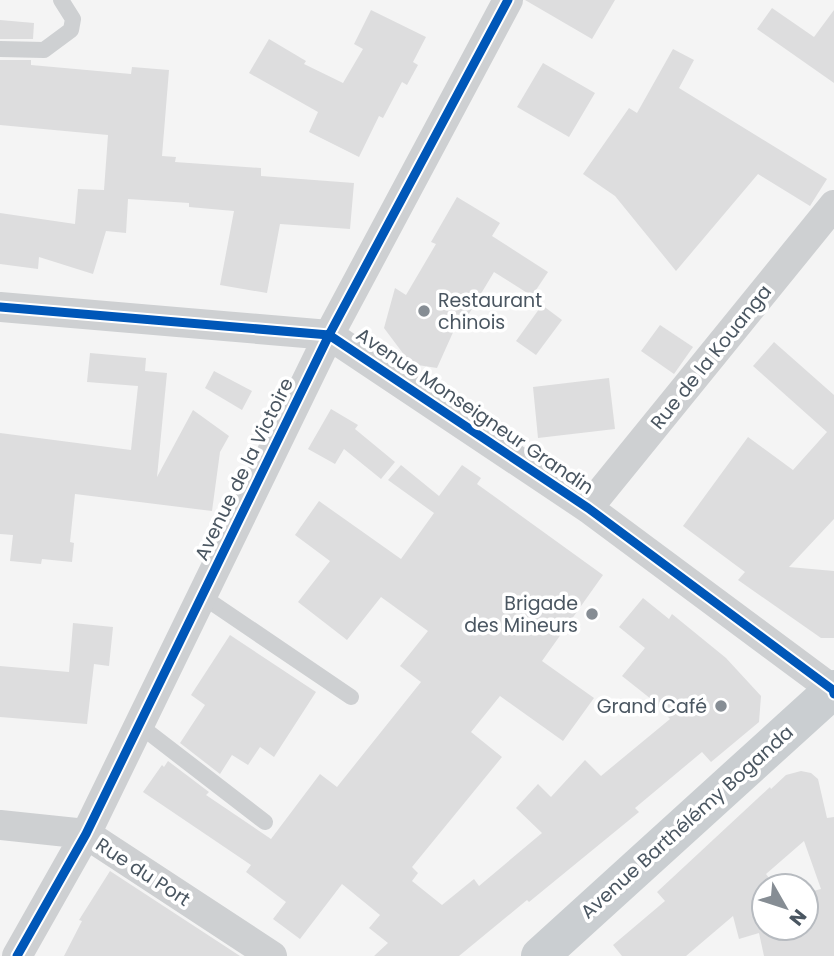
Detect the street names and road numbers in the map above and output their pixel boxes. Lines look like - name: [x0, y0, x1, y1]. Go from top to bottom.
- street label: Rue de la Kouanga: [644, 279, 778, 435]
- street label: Avenue Monseigneur Grandin: [351, 321, 599, 501]
- street label: Avenue de la Victoire: [188, 373, 300, 565]
- street label: Avenue Barthélémy Boganda: [575, 719, 799, 925]
- street label: Rue du Port: [90, 831, 196, 913]

